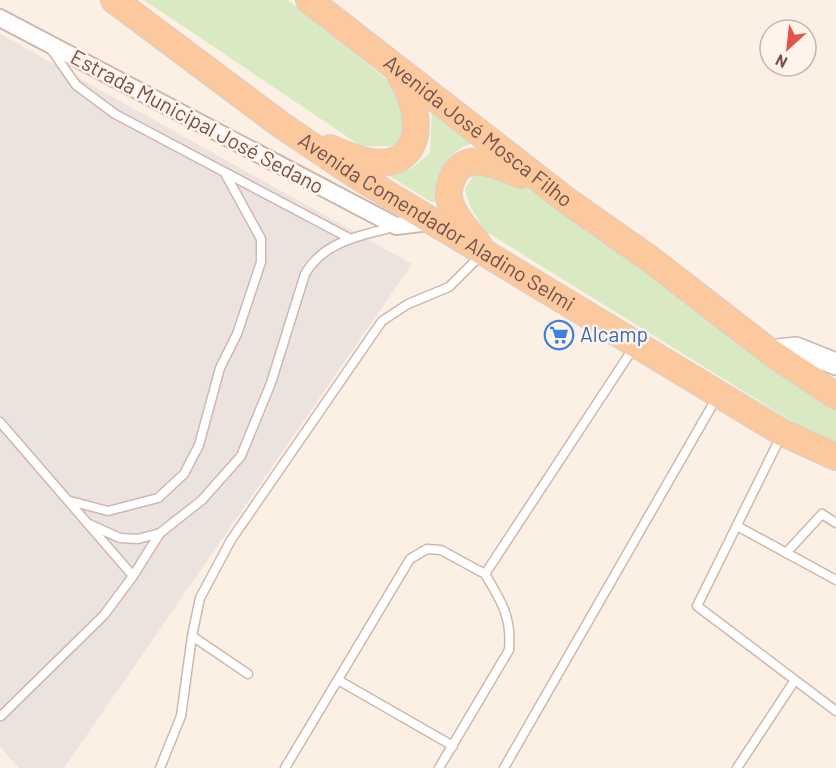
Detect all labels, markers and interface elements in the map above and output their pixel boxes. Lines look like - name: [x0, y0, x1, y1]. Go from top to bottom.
- north arrow: [758, 18, 818, 78]
- street label: Estrada Municipal José Sedano: [67, 43, 329, 198]
- street label: Avenida José Mosca Filho: [379, 49, 578, 211]
- text: N: [772, 51, 790, 73]
- street label: Avenida Comendador Aladino Selmi: [294, 126, 580, 315]
- supermarket icon: Alcamp: [543, 319, 575, 351]
- place label: Alcamp: [580, 321, 648, 346]

